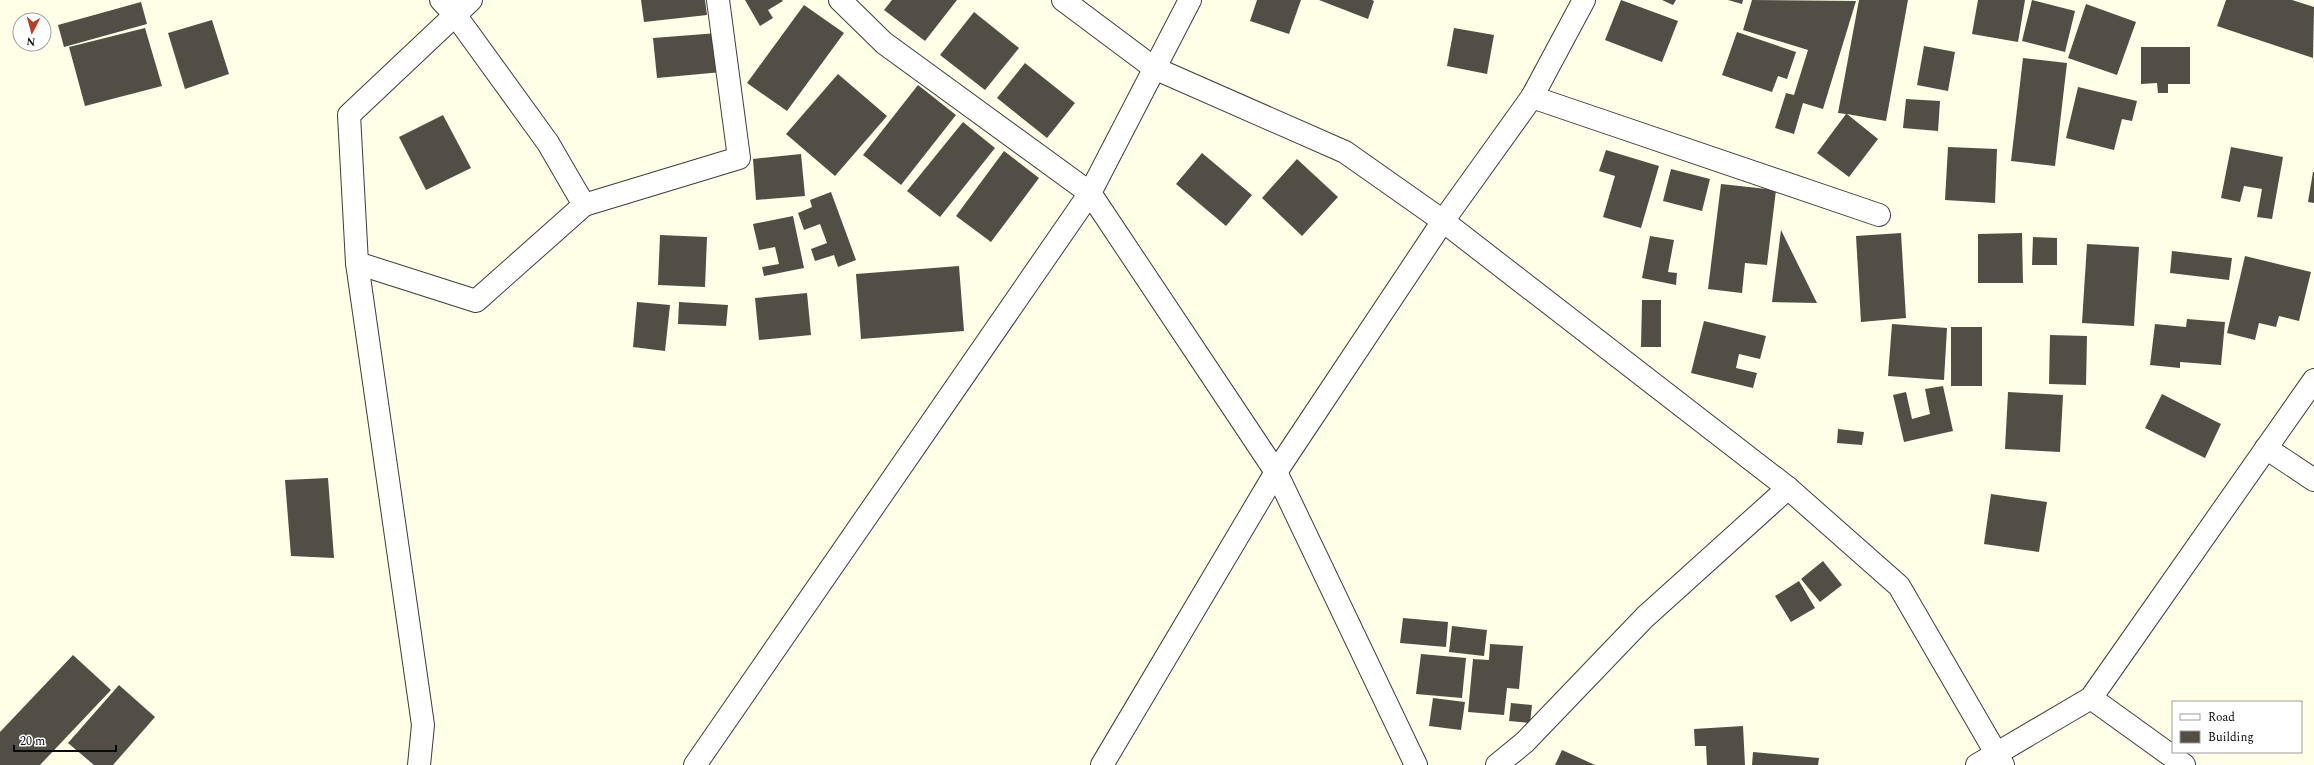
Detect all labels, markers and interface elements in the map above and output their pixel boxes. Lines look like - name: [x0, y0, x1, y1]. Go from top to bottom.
- north arrow: [12, 12, 52, 52]
- text: N: [26, 33, 36, 50]
- legend: [2172, 701, 2302, 753]
- text: Road: [2208, 708, 2235, 727]
- scale bar: [14, 727, 116, 753]
- text: Building: [2208, 728, 2254, 747]
- text: 20 m: [20, 732, 45, 751]

